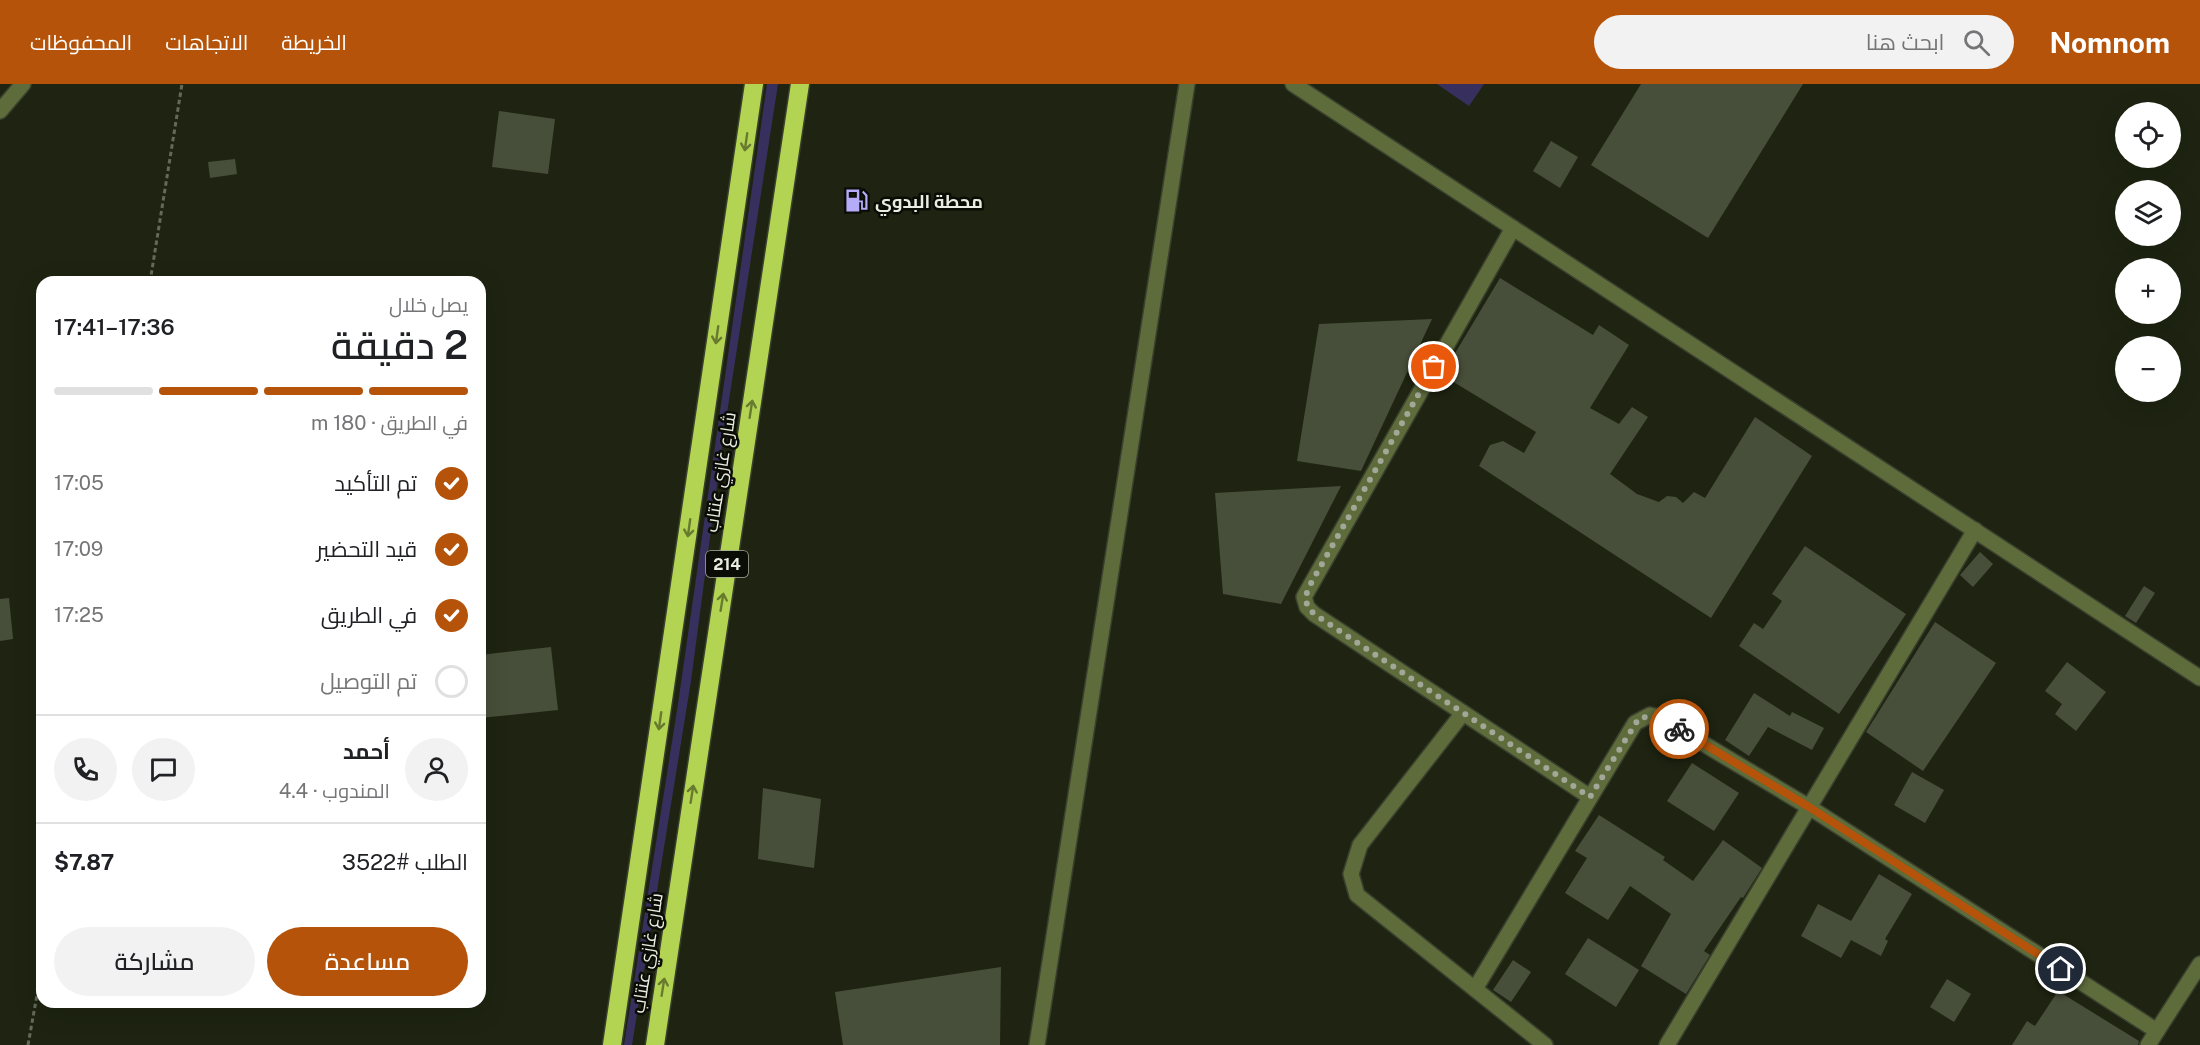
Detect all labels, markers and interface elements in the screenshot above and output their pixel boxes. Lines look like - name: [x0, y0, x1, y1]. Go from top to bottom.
- search box: [1594, 15, 2014, 69]
- icon: search: [1960, 26, 1993, 59]
- text: Nomnom: [2050, 26, 2170, 59]
- text: ابحث هنا: [1866, 29, 1945, 55]
- text: المحفوظات: [30, 30, 132, 55]
- text: الاتجاهات: [165, 30, 248, 55]
- text: الخريطة: [281, 30, 347, 55]
- map controls: [2115, 102, 2181, 402]
- button: locate: [2115, 102, 2181, 168]
- one-way arrow: [740, 131, 751, 151]
- button: layers: [2115, 180, 2181, 246]
- fuel station icon: محطة البدوي: [844, 188, 870, 214]
- place label: محطة البدوي: [875, 191, 983, 216]
- button: +: [2115, 258, 2181, 324]
- text: يصل خلال: [389, 293, 468, 317]
- text: 17:36–17:41: [54, 314, 175, 340]
- text: 2 دقيقة: [331, 322, 468, 368]
- one-way arrow: [712, 324, 723, 344]
- button: −: [2115, 336, 2181, 402]
- pin: [1408, 341, 1459, 392]
- icon: bag: [1417, 350, 1450, 383]
- one-way arrow: [745, 399, 756, 419]
- street label: شارع غازي عنتاب: [700, 410, 744, 534]
- text: في الطريق · 180 m: [311, 411, 468, 435]
- icon: check: [435, 467, 468, 500]
- text: تم التأكيد: [334, 470, 417, 496]
- text: 17:05: [54, 471, 104, 495]
- one-way arrow: [683, 517, 694, 537]
- icon: check: [435, 533, 468, 566]
- text: قيد التحضير: [317, 536, 417, 562]
- text: 17:09: [54, 537, 103, 561]
- road number: 214: [706, 551, 748, 577]
- one-way arrow: [716, 592, 727, 612]
- icon: check: [435, 599, 468, 632]
- text: في الطريق: [321, 602, 417, 628]
- text: 17:25: [54, 603, 104, 627]
- text: تم التوصيل: [320, 668, 417, 694]
- courier: [1649, 699, 1709, 759]
- one-way arrow: [655, 710, 666, 730]
- icon: bike: [1663, 713, 1696, 746]
- button: phone: [54, 738, 117, 801]
- button: chat: [132, 738, 195, 801]
- text: أحمد: [343, 738, 390, 764]
- button: person: [405, 738, 468, 801]
- text: المندوب · 4.4: [279, 779, 390, 803]
- one-way arrow: [687, 785, 698, 805]
- text: $7.87: [54, 849, 114, 875]
- text: الطلب #3522: [342, 849, 468, 875]
- street label: شارع غازي عنتاب: [627, 891, 671, 1015]
- button: مشاركة: [54, 927, 255, 996]
- button: مساعدة: [267, 927, 468, 996]
- pin: [2035, 943, 2086, 994]
- icon: home: [2044, 952, 2077, 985]
- one-way arrow: [658, 978, 669, 998]

